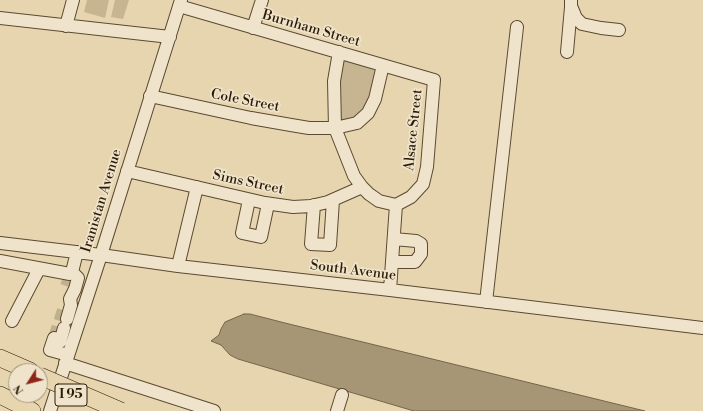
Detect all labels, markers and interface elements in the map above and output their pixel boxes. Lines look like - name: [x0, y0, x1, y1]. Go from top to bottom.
- street label: Burnham Street: [260, 7, 362, 51]
- street label: Cole Street: [209, 86, 281, 116]
- street label: Alsace Street: [401, 88, 427, 172]
- street label: Iranistan Avenue: [78, 147, 126, 255]
- street label: Sims Street: [211, 167, 285, 199]
- street label: South Avenue: [309, 257, 397, 285]
- north arrow: [8, 363, 48, 403]
- text: N: [11, 382, 27, 397]
- road number: I 95: [55, 384, 87, 406]

